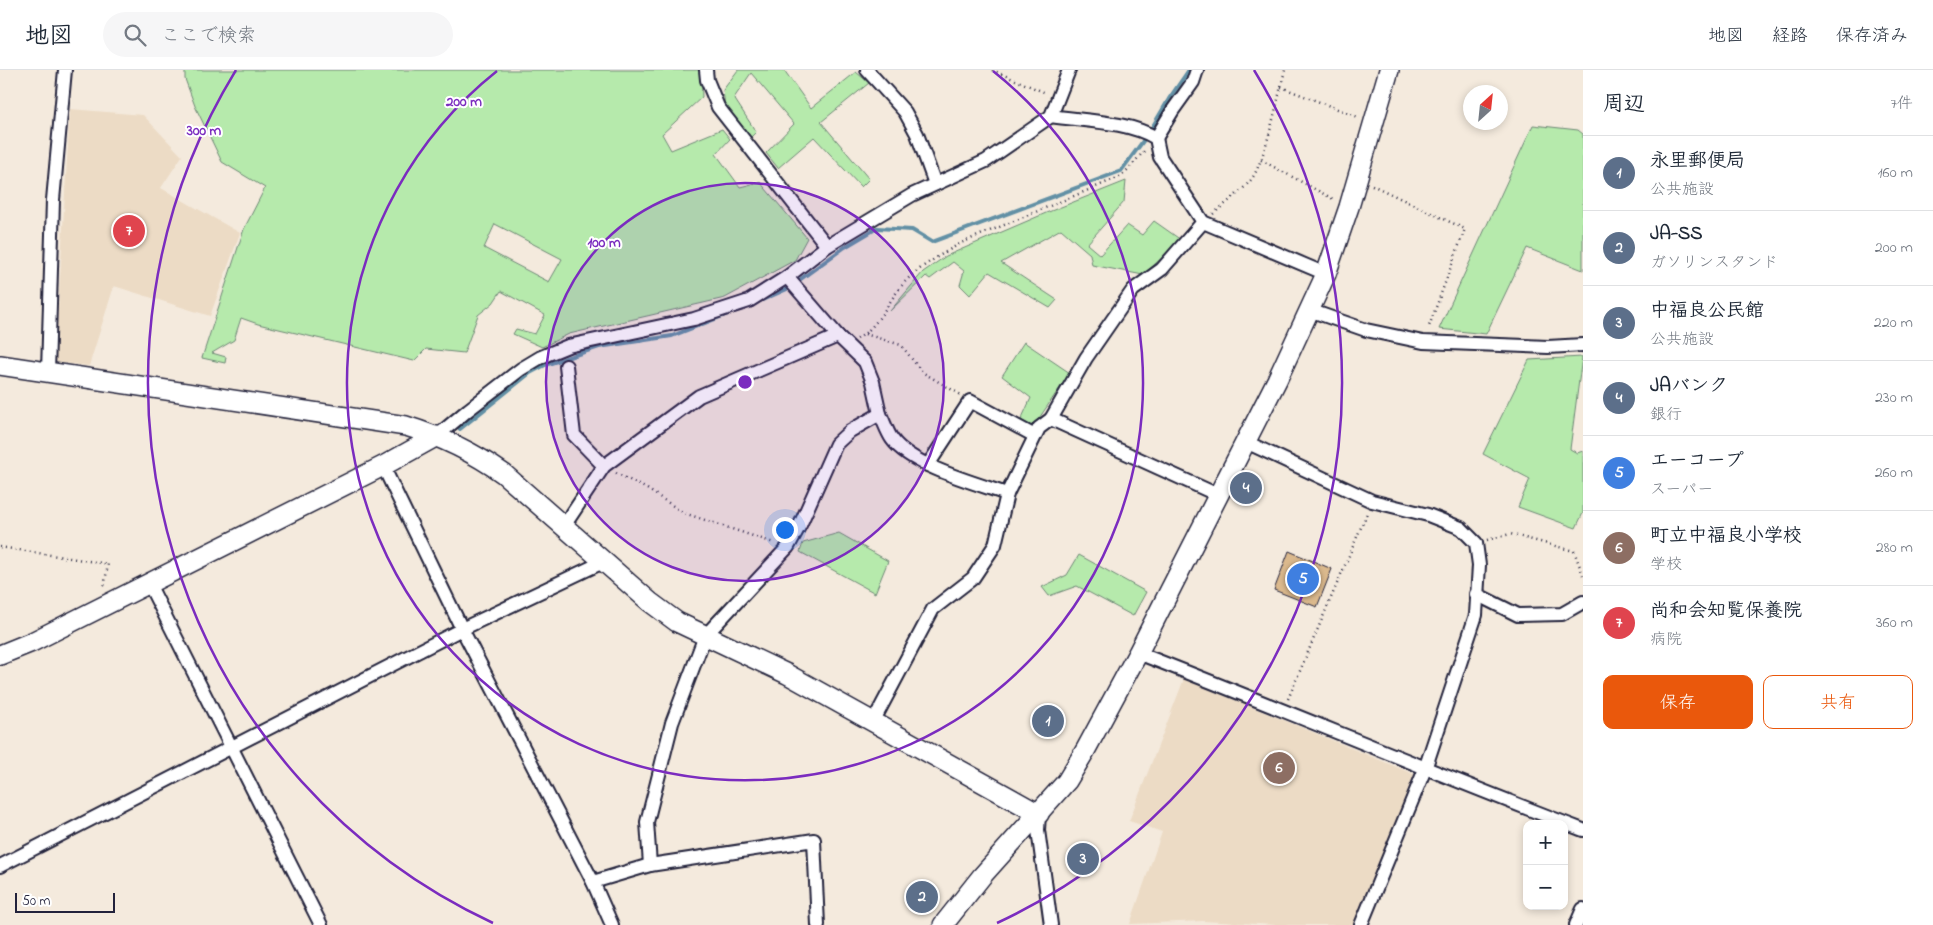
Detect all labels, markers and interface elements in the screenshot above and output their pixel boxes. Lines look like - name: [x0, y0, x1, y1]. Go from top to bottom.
- search box: [103, 12, 453, 57]
- text: 地図: [25, 20, 73, 55]
- icon: search: [121, 21, 149, 49]
- text: ここで検索: [161, 23, 256, 50]
- text: 地図: [1708, 24, 1744, 50]
- text: 経路: [1772, 24, 1808, 50]
- text: 保存済み: [1836, 24, 1908, 50]
- north arrow: [1463, 85, 1508, 130]
- text: 周辺: [1603, 90, 1645, 120]
- text: 200 m: [445, 91, 482, 113]
- text: 7件: [1890, 92, 1913, 116]
- text: 300 m: [186, 120, 222, 142]
- text: 永里郵便局: [1650, 148, 1745, 175]
- text: 1: [1616, 161, 1622, 185]
- text: 160 m: [1878, 161, 1913, 185]
- text: 公共施設: [1650, 178, 1714, 202]
- pin: 7: [113, 212, 145, 250]
- text: JA-SS: [1650, 221, 1703, 248]
- text: 100 m: [587, 232, 621, 254]
- text: 2: [1615, 236, 1623, 260]
- text: 200 m: [1875, 236, 1913, 260]
- text: ガソリンスタンド: [1650, 251, 1778, 275]
- text: 中福良公民館: [1650, 298, 1764, 325]
- text: 3: [1616, 311, 1622, 335]
- text: 220 m: [1874, 311, 1913, 335]
- text: 公共施設: [1650, 328, 1714, 352]
- centre of rings: [736, 373, 754, 391]
- text: JAバンク: [1650, 373, 1728, 400]
- text: 4: [1616, 386, 1622, 410]
- text: 230 m: [1875, 386, 1913, 410]
- text: 銀行: [1650, 403, 1682, 427]
- text: エーコープ: [1650, 448, 1744, 475]
- text: 5: [1614, 461, 1624, 485]
- text: 260 m: [1875, 461, 1913, 485]
- pin: 4: [1230, 469, 1262, 507]
- text: スーパー: [1650, 478, 1713, 502]
- your location: [772, 517, 798, 543]
- text: 町立中福良小学校: [1650, 523, 1802, 550]
- text: 6: [1615, 536, 1623, 560]
- text: 280 m: [1876, 536, 1913, 560]
- text: 学校: [1650, 553, 1682, 577]
- pin: 5: [1287, 560, 1319, 598]
- text: 尚和会知覧保養院: [1650, 598, 1802, 625]
- text: 7: [1616, 611, 1622, 635]
- text: 360 m: [1876, 611, 1913, 635]
- text: 病院: [1650, 628, 1682, 652]
- button: 保存: [1603, 675, 1753, 729]
- button: 共有: [1763, 675, 1913, 729]
- pin: 1: [1032, 702, 1064, 740]
- pin: 6: [1263, 749, 1295, 787]
- map controls: [1523, 820, 1568, 910]
- button: +: [1523, 820, 1568, 865]
- pin: 3: [1067, 840, 1099, 878]
- button: −: [1523, 865, 1568, 910]
- pin: 2: [906, 878, 938, 916]
- scale bar: [15, 890, 115, 913]
- text: 50 m: [22, 891, 50, 912]

